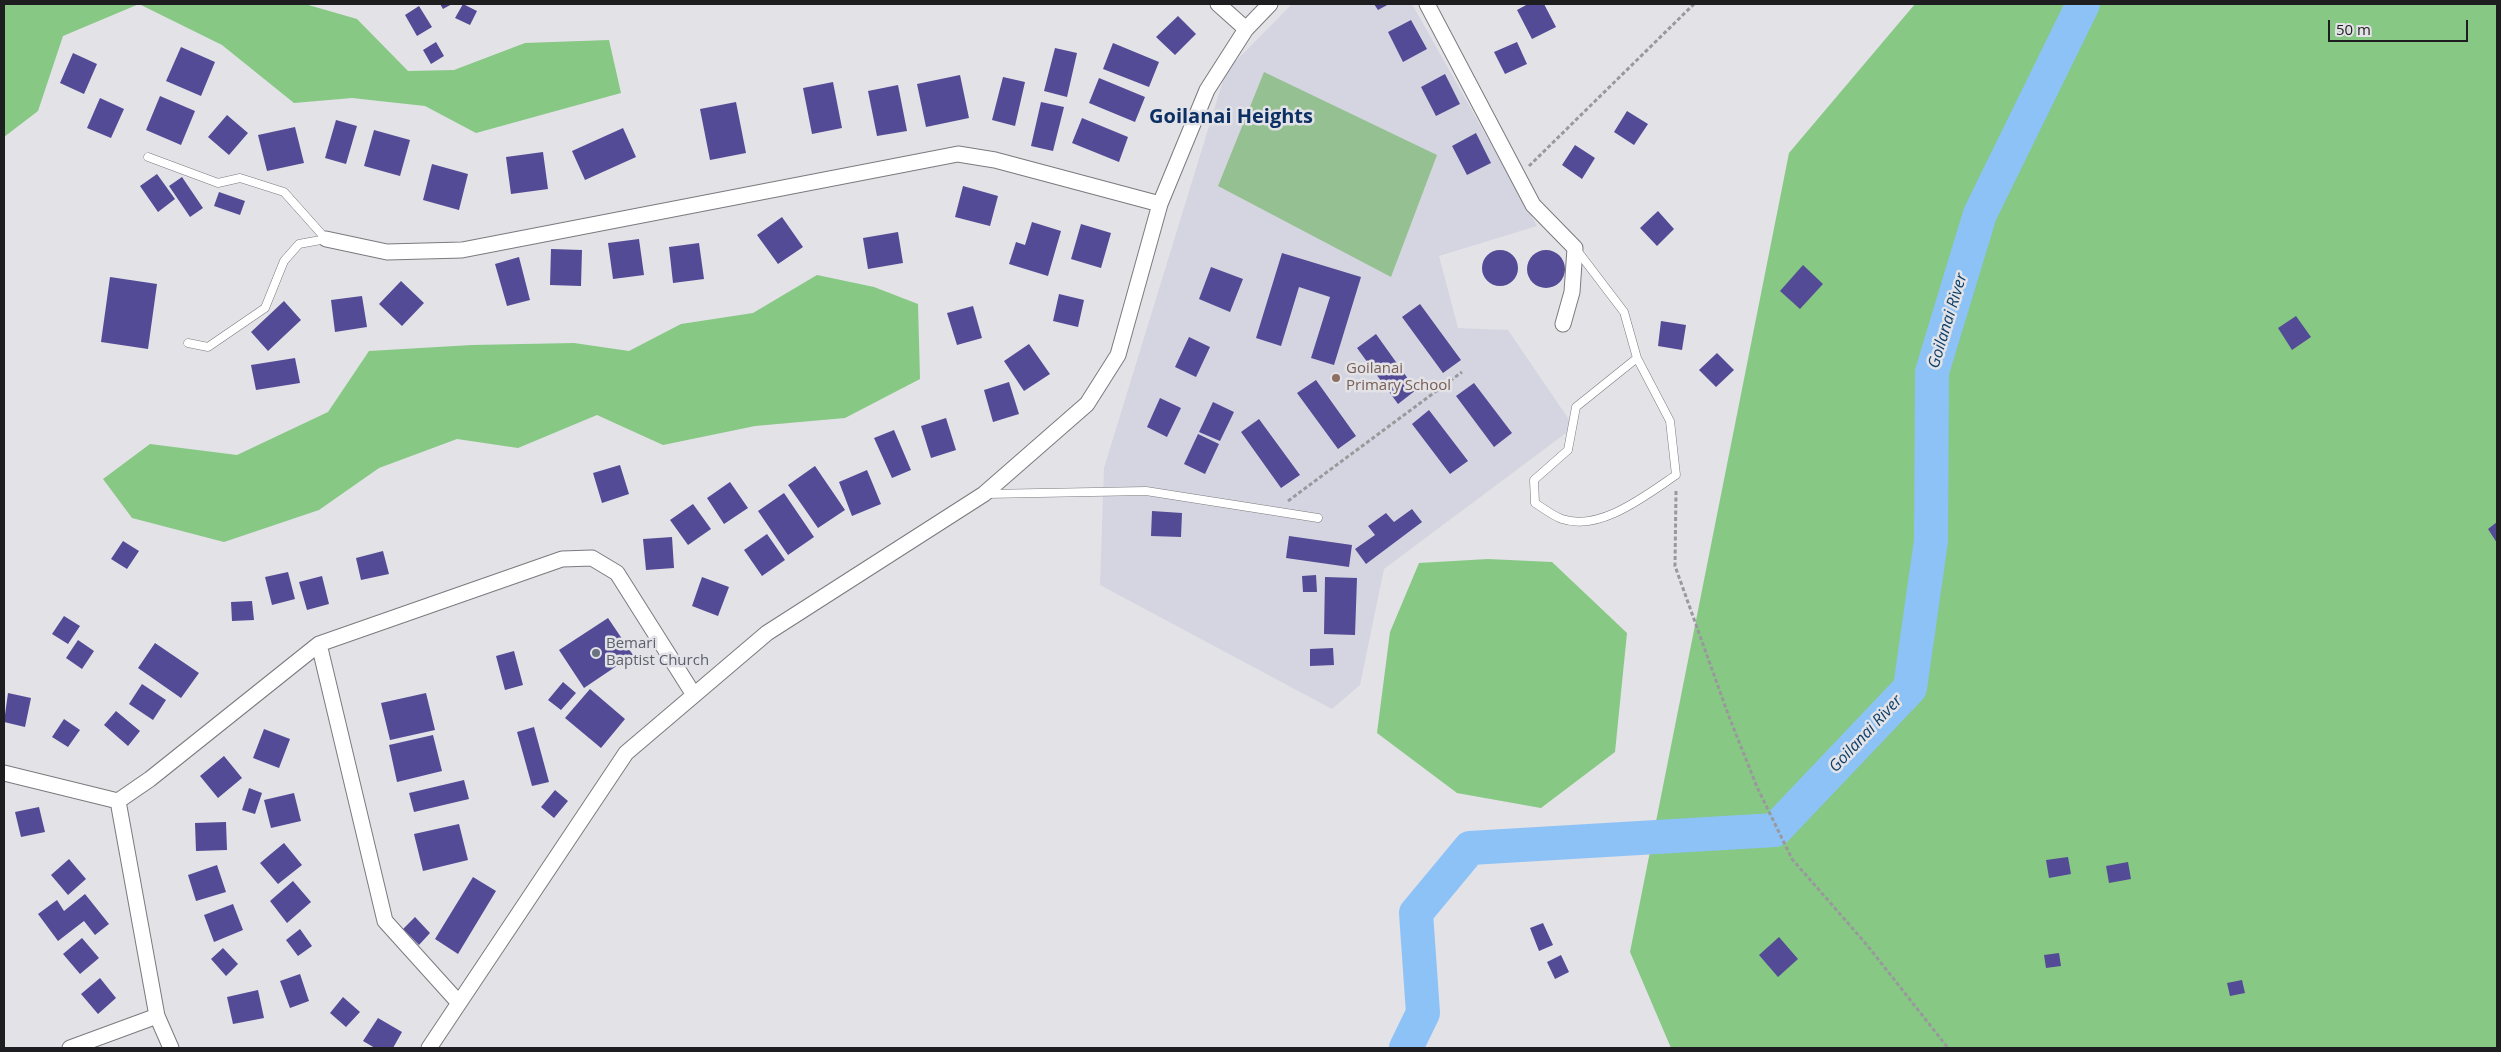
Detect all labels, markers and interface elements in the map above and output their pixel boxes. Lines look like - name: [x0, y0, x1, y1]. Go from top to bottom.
- scale bar: [2331, 10, 2471, 42]
- text: 50 m: [2336, 19, 2371, 39]
- district label: Goilanai Heights: [1149, 105, 1313, 129]
- water label: Goilanai River: [1924, 271, 1972, 371]
- place label: Goilanai Primary School: [1346, 360, 1451, 395]
- marker: Goilanai Primary School: [1330, 372, 1342, 384]
- place label: Bemari Baptist Church: [606, 635, 709, 670]
- marker: Bemari Baptist Church: [590, 647, 602, 659]
- water label: Goilanai River: [1825, 692, 1907, 776]

